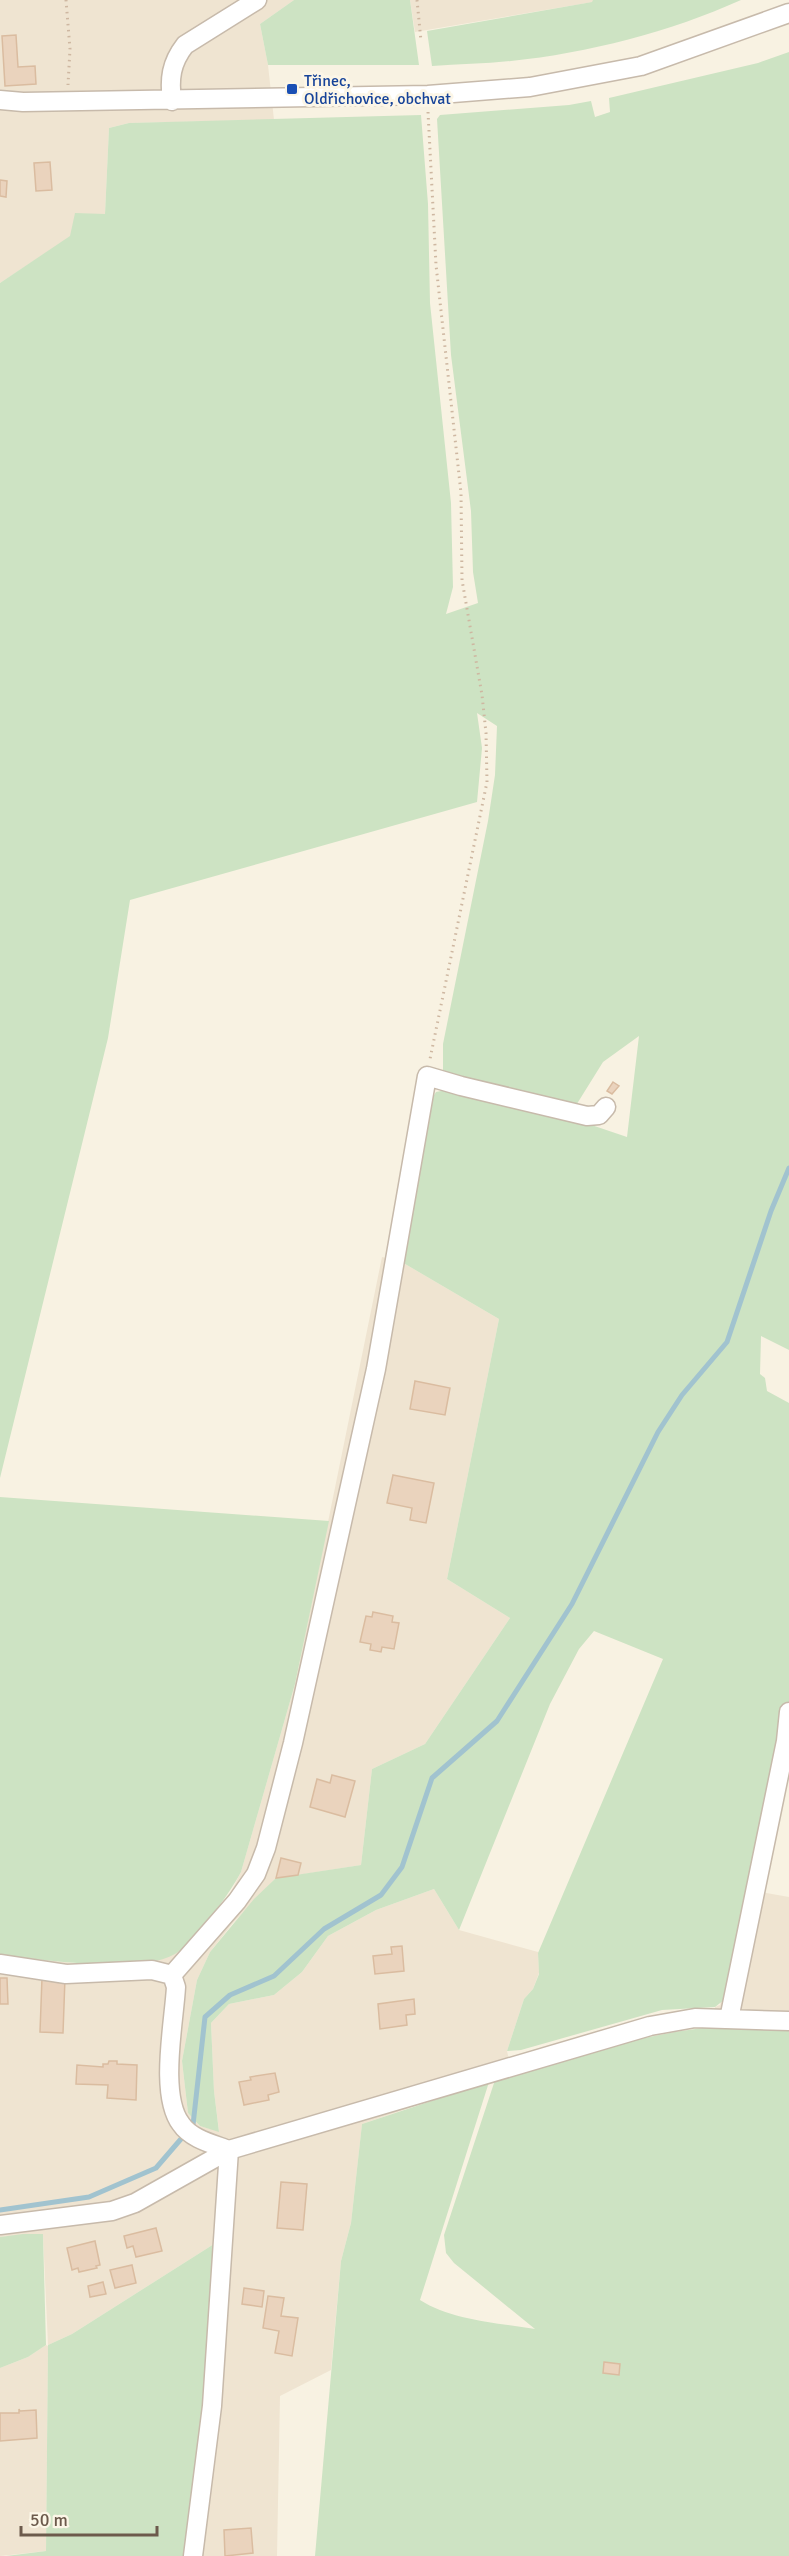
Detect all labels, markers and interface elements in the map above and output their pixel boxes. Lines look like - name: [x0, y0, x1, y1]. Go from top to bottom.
- place label: Třinec, Oldřichovice, obchvat: [304, 71, 451, 109]
- marker: Třinec, Oldřichovice, obchvat: [285, 82, 299, 96]
- scale bar: [21, 2499, 158, 2537]
- text: 50 m: [30, 2509, 68, 2531]

